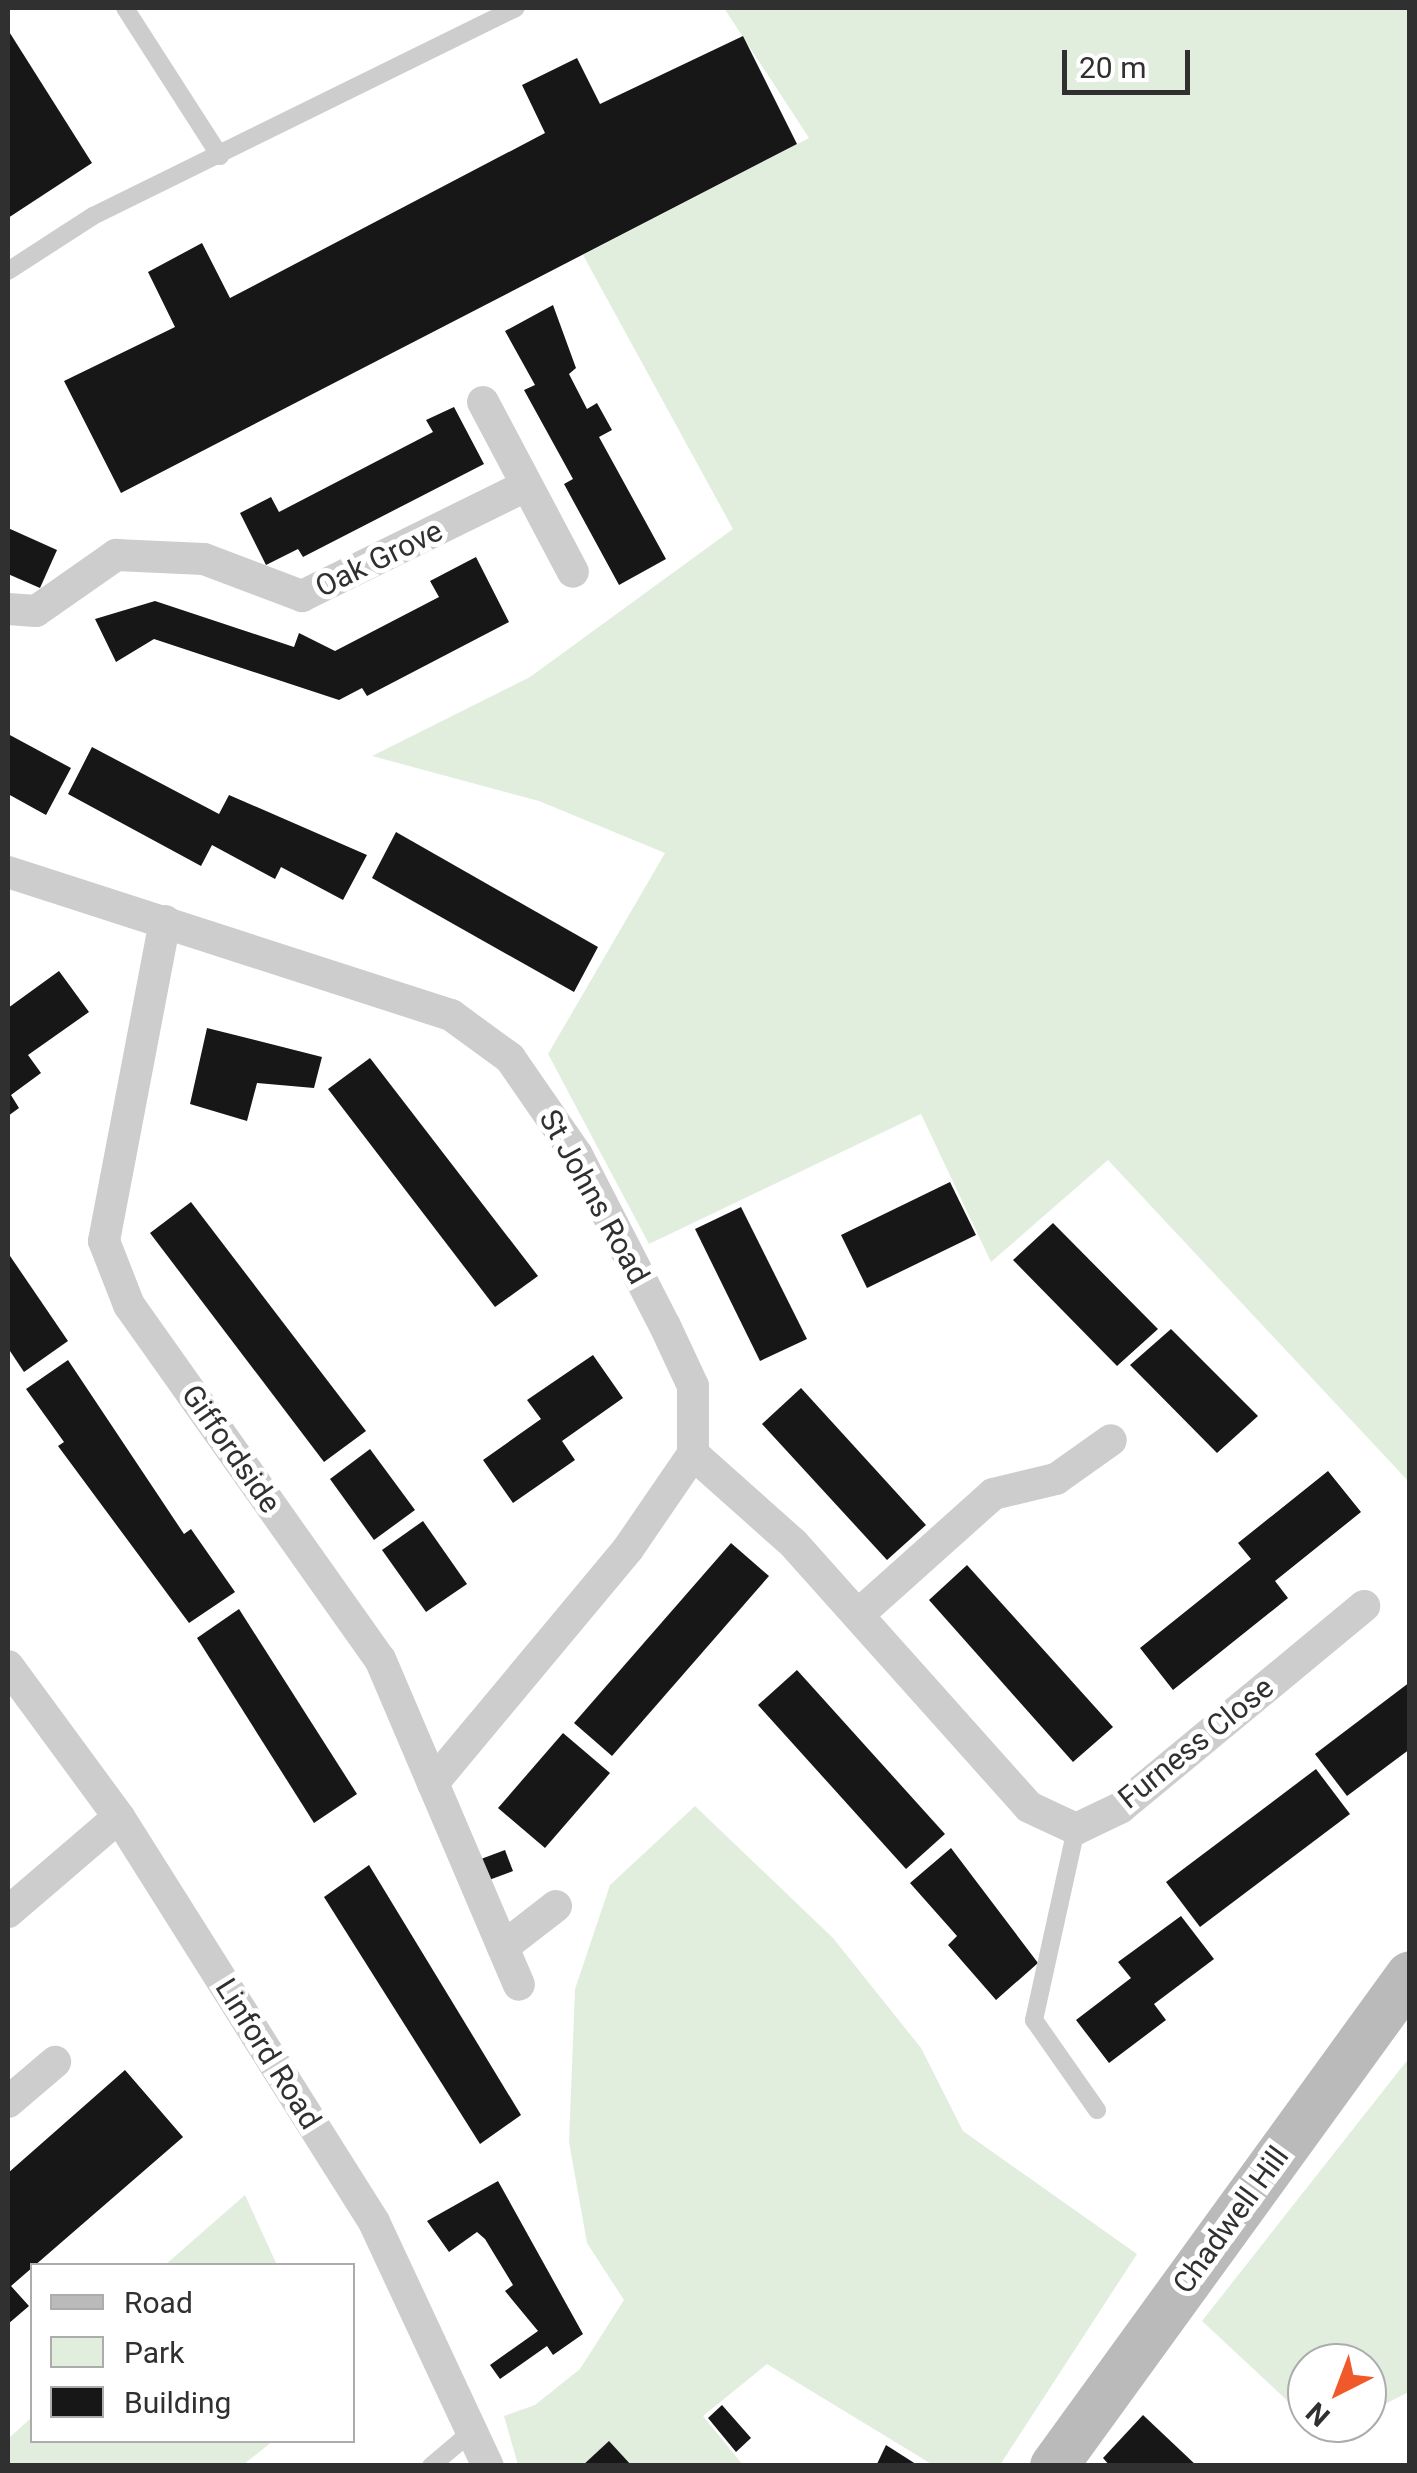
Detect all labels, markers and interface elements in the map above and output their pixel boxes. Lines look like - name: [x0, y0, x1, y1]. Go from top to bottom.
- scale bar: [1067, 30, 1194, 92]
- text: 20 m: [1079, 50, 1146, 85]
- street label: Oak Grove: [310, 513, 448, 605]
- street label: St Johns Road: [531, 1104, 657, 1290]
- street label: Giffordside: [174, 1378, 288, 1520]
- street label: Furness Close: [1111, 1669, 1281, 1817]
- street label: Linford Road: [208, 1972, 328, 2136]
- street label: Chadwell Hill: [1166, 2139, 1296, 2301]
- legend: [30, 2263, 355, 2443]
- text: Road: [124, 2285, 193, 2320]
- text: Park: [124, 2335, 184, 2370]
- north arrow: [1287, 2343, 1387, 2443]
- text: Building: [124, 2385, 231, 2420]
- text: N: [1300, 2395, 1336, 2433]

